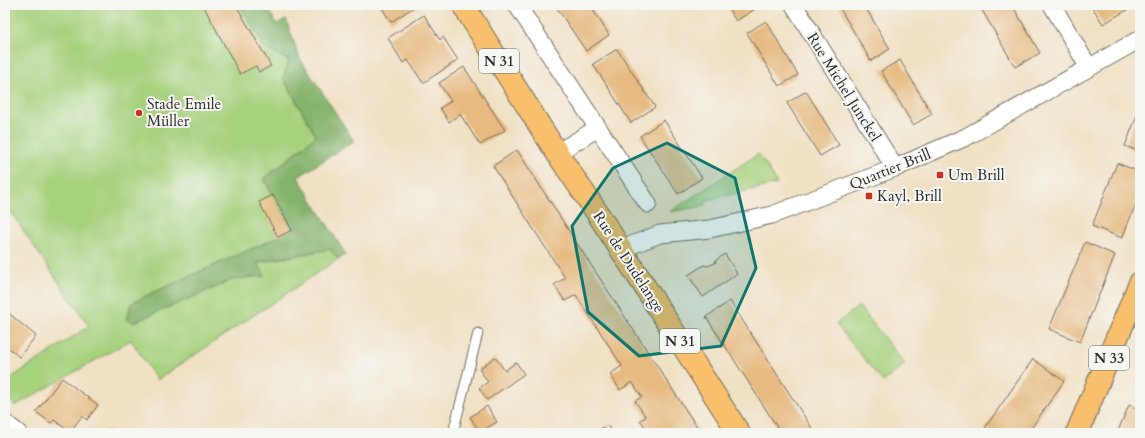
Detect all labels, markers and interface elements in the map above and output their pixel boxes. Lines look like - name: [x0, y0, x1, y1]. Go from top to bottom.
- street label: Rue Michel Junckel: [802, 29, 886, 145]
- road number: N 31: [479, 49, 519, 73]
- place label: Stade Emile Müller: [147, 94, 222, 131]
- marker: Stade Emile Müller: [134, 108, 144, 118]
- street label: Quartier Brill: [846, 144, 934, 194]
- place label: Um Brill: [948, 165, 1005, 185]
- marker: Um Brill: [935, 170, 945, 180]
- place label: Kayl, Brill: [877, 186, 942, 206]
- marker: Kayl, Brill: [864, 191, 874, 201]
- street label: Rue de Dudelange: [589, 207, 669, 317]
- road number: N 31: [660, 329, 700, 353]
- road number: N 33: [1089, 346, 1129, 370]

